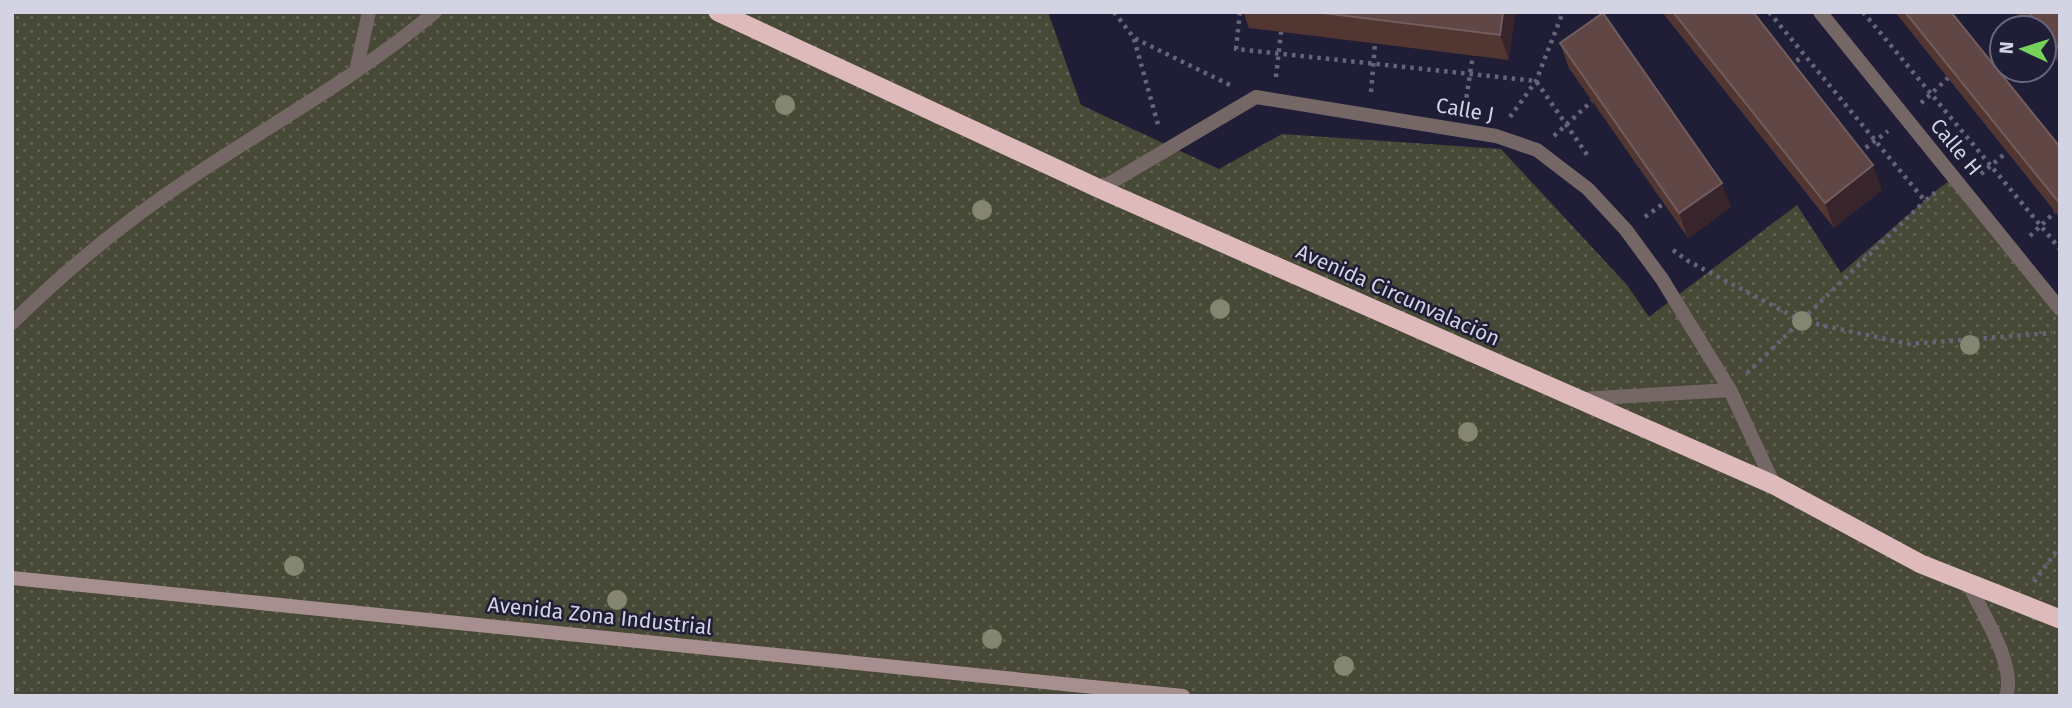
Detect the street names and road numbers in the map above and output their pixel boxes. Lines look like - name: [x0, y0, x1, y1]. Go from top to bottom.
- street label: Calle J: [1434, 92, 1496, 128]
- street label: Calle H: [1925, 113, 1987, 181]
- street label: Avenida Circunvalación: [1292, 238, 1504, 352]
- street label: Avenida Zona Industrial: [486, 591, 714, 641]

